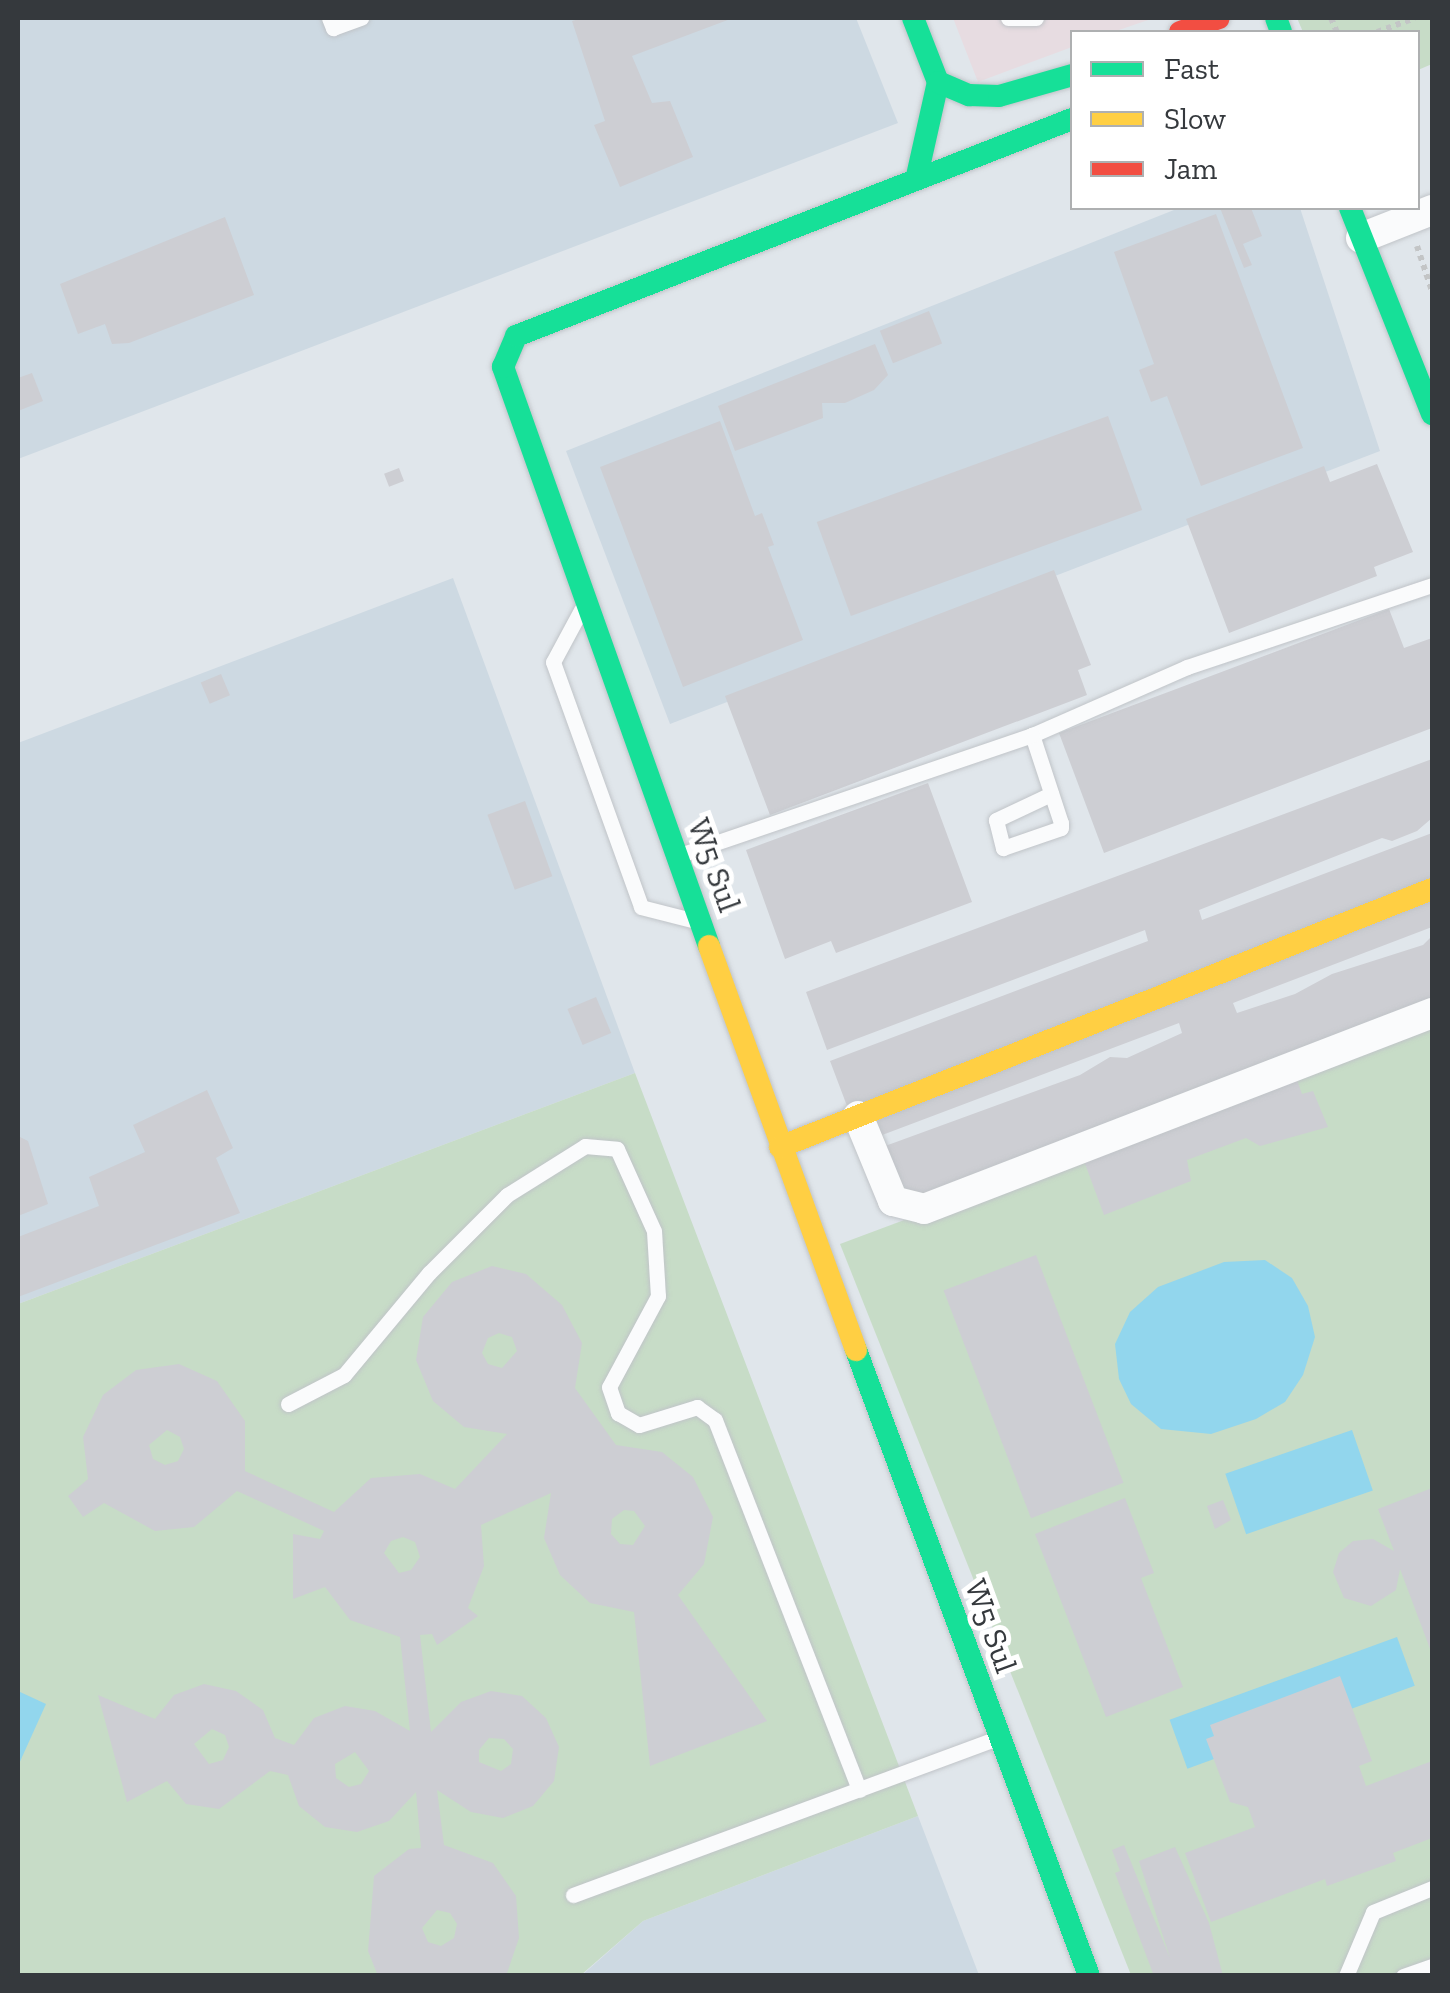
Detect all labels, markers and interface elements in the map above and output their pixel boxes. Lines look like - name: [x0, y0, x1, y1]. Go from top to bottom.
- legend: [1070, 30, 1420, 210]
- text: Fast: [1164, 51, 1219, 87]
- text: Slow: [1164, 101, 1226, 137]
- text: Jam: [1164, 151, 1217, 187]
- street label: W5 Sul: [679, 813, 749, 917]
- street label: W5 Sul: [956, 1574, 1026, 1678]

